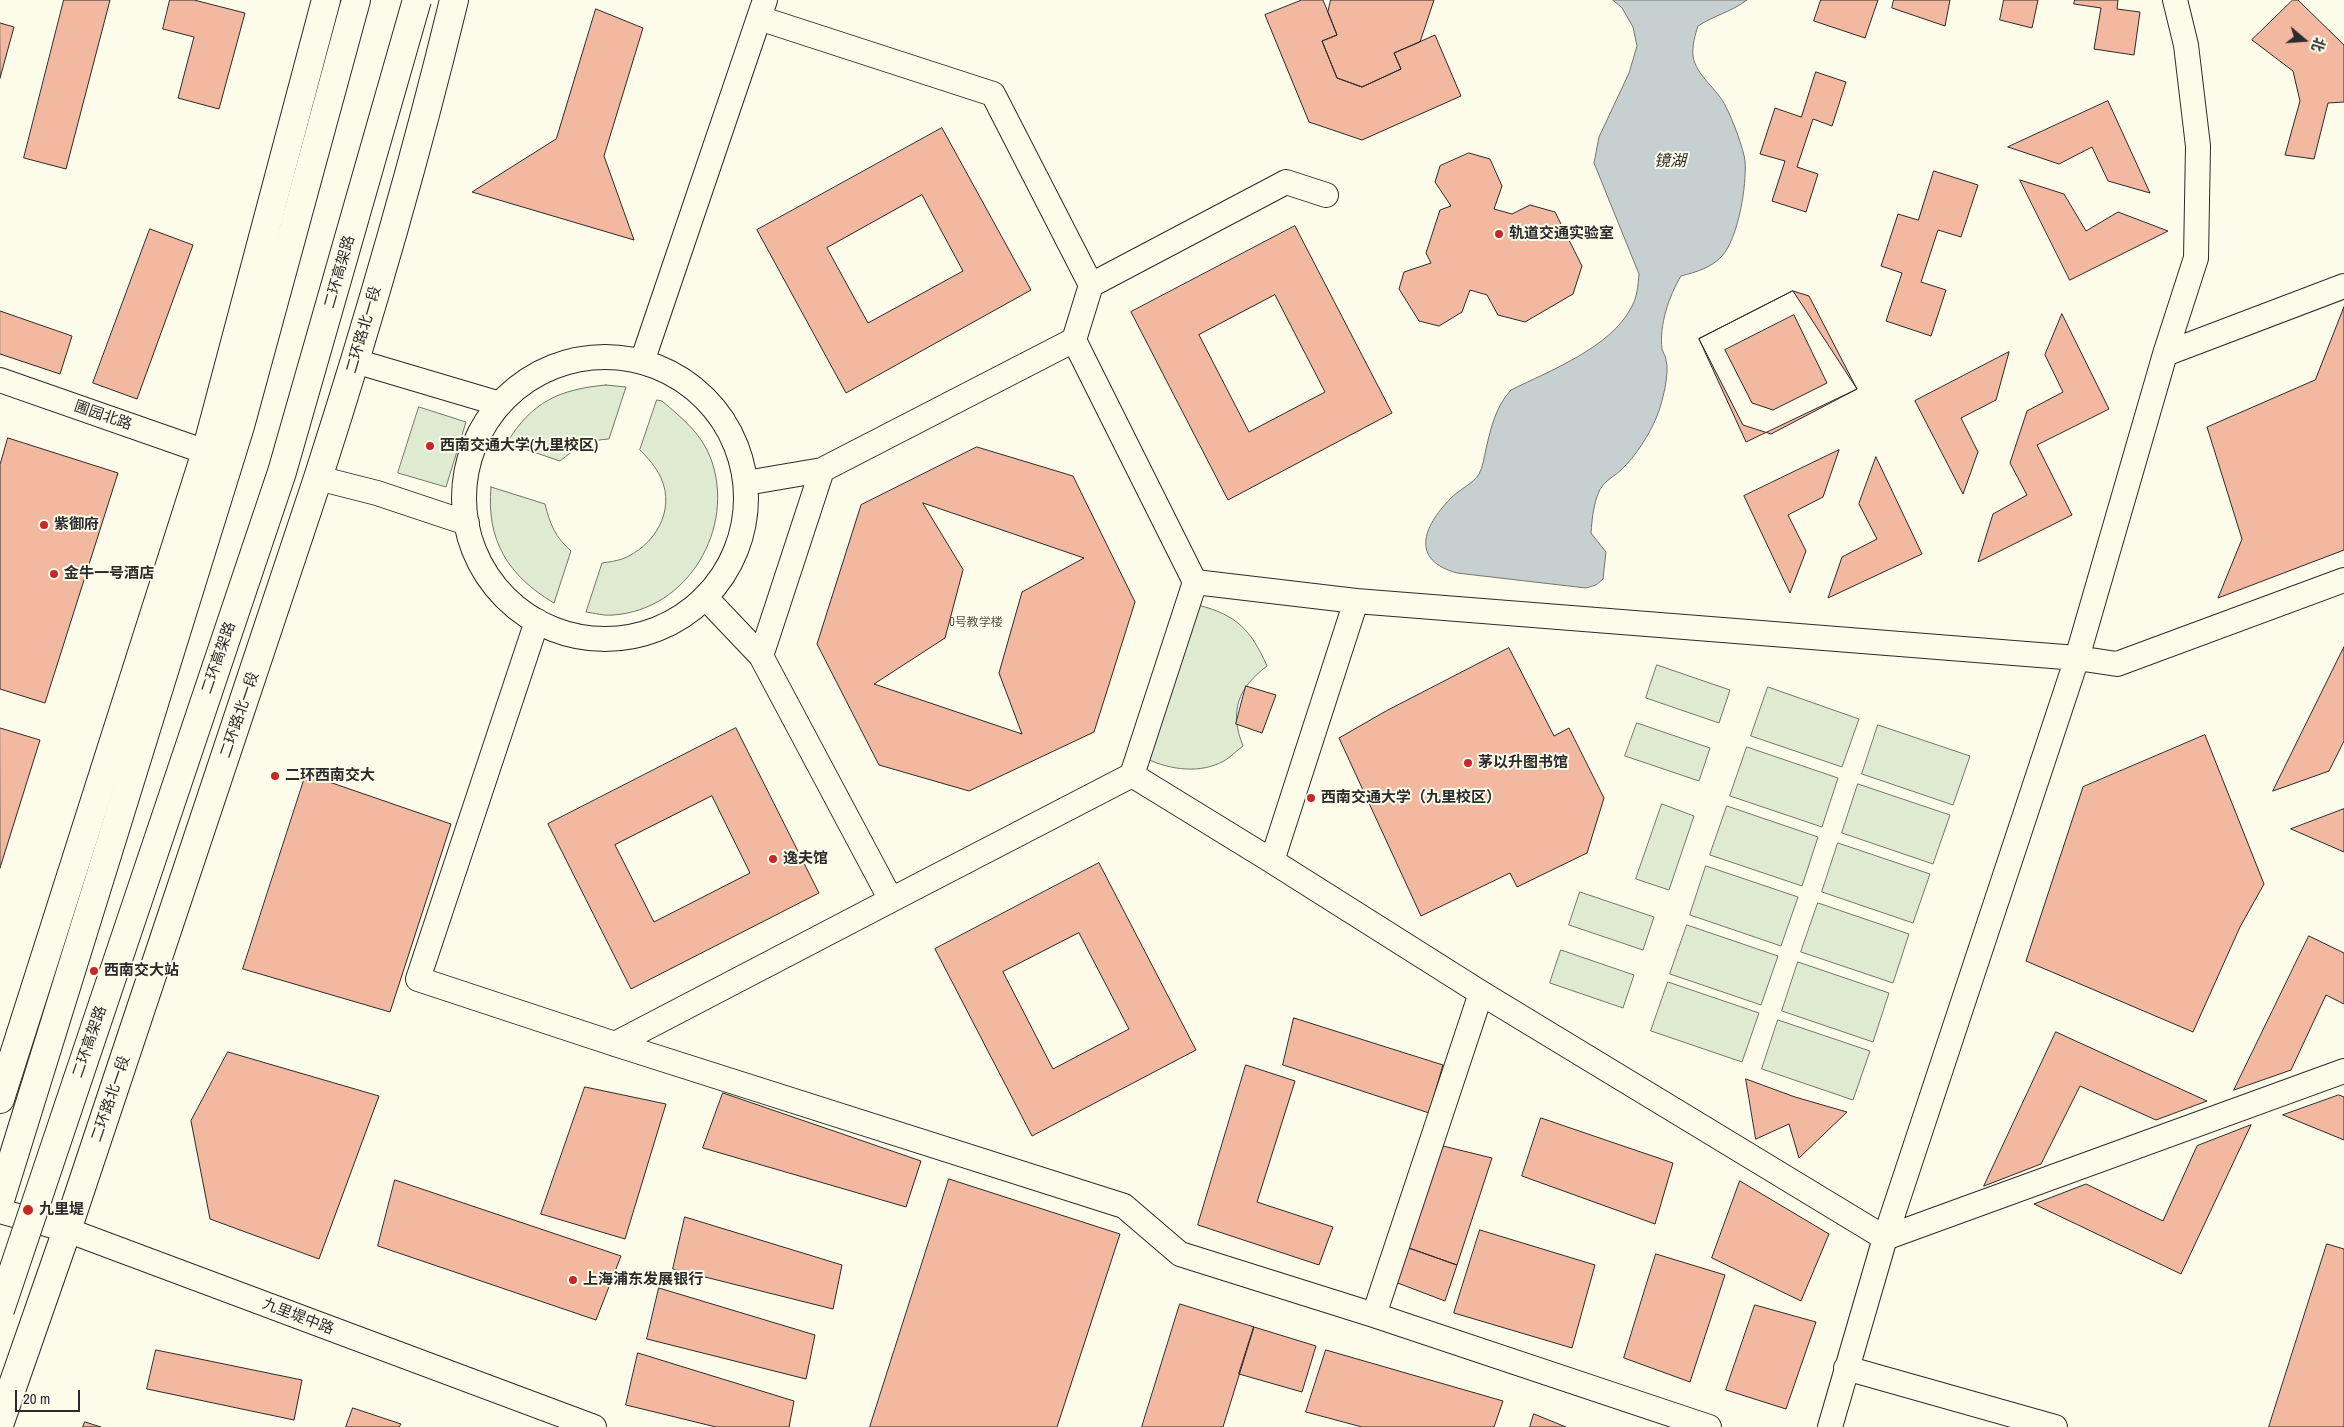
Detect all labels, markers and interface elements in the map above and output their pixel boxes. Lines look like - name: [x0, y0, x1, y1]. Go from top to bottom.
- north arrow: [2279, 15, 2329, 65]
- text: 北: [2308, 35, 2329, 54]
- water label: 镜湖: [1654, 152, 1686, 172]
- place label: 轨道交通实验室: [1509, 225, 1614, 243]
- marker: 轨道交通实验室: [1493, 228, 1505, 240]
- street label: 二环高架路: [321, 233, 359, 311]
- street label: 二环路北一段: [343, 284, 385, 376]
- street label: 圃园北路: [72, 398, 134, 434]
- place label: 西南交通大学(九里校区): [440, 437, 598, 455]
- marker: 西南交通大学(九里校区): [424, 440, 436, 452]
- place label: 紫御府: [54, 516, 99, 534]
- marker: 紫御府: [38, 519, 50, 531]
- place label: 金牛一号酒店: [64, 565, 154, 583]
- marker: 金牛一号酒店: [48, 568, 60, 580]
- house number: 0号教学楼: [949, 616, 1003, 630]
- street label: 二环高架路: [198, 620, 240, 696]
- street label: 二环路北一段: [217, 670, 263, 760]
- place label: 茅以升图书馆: [1478, 754, 1568, 772]
- marker: 茅以升图书馆: [1462, 757, 1474, 769]
- place label: 二环西南交大: [285, 767, 375, 785]
- marker: 二环西南交大: [269, 770, 281, 782]
- place label: 西南交通大学（九里校区）: [1321, 789, 1501, 807]
- marker: 西南交通大学（九里校区）: [1305, 792, 1317, 804]
- place label: 逸夫馆: [783, 850, 828, 868]
- marker: 逸夫馆: [767, 853, 779, 865]
- place label: 西南交大站: [104, 962, 179, 980]
- marker: 西南交大站: [88, 965, 100, 977]
- street label: 二环高架路: [69, 1004, 111, 1080]
- street label: 二环路北一段: [88, 1054, 134, 1144]
- place label: 九里堤: [39, 1201, 84, 1219]
- marker: 九里堤: [21, 1203, 35, 1217]
- place label: 上海浦东发展银行: [583, 1271, 703, 1289]
- marker: 上海浦东发展银行: [567, 1274, 579, 1286]
- street label: 九里堤中路: [260, 1295, 336, 1339]
- scale bar: [18, 1380, 82, 1412]
- text: 20 m: [23, 1388, 50, 1409]

